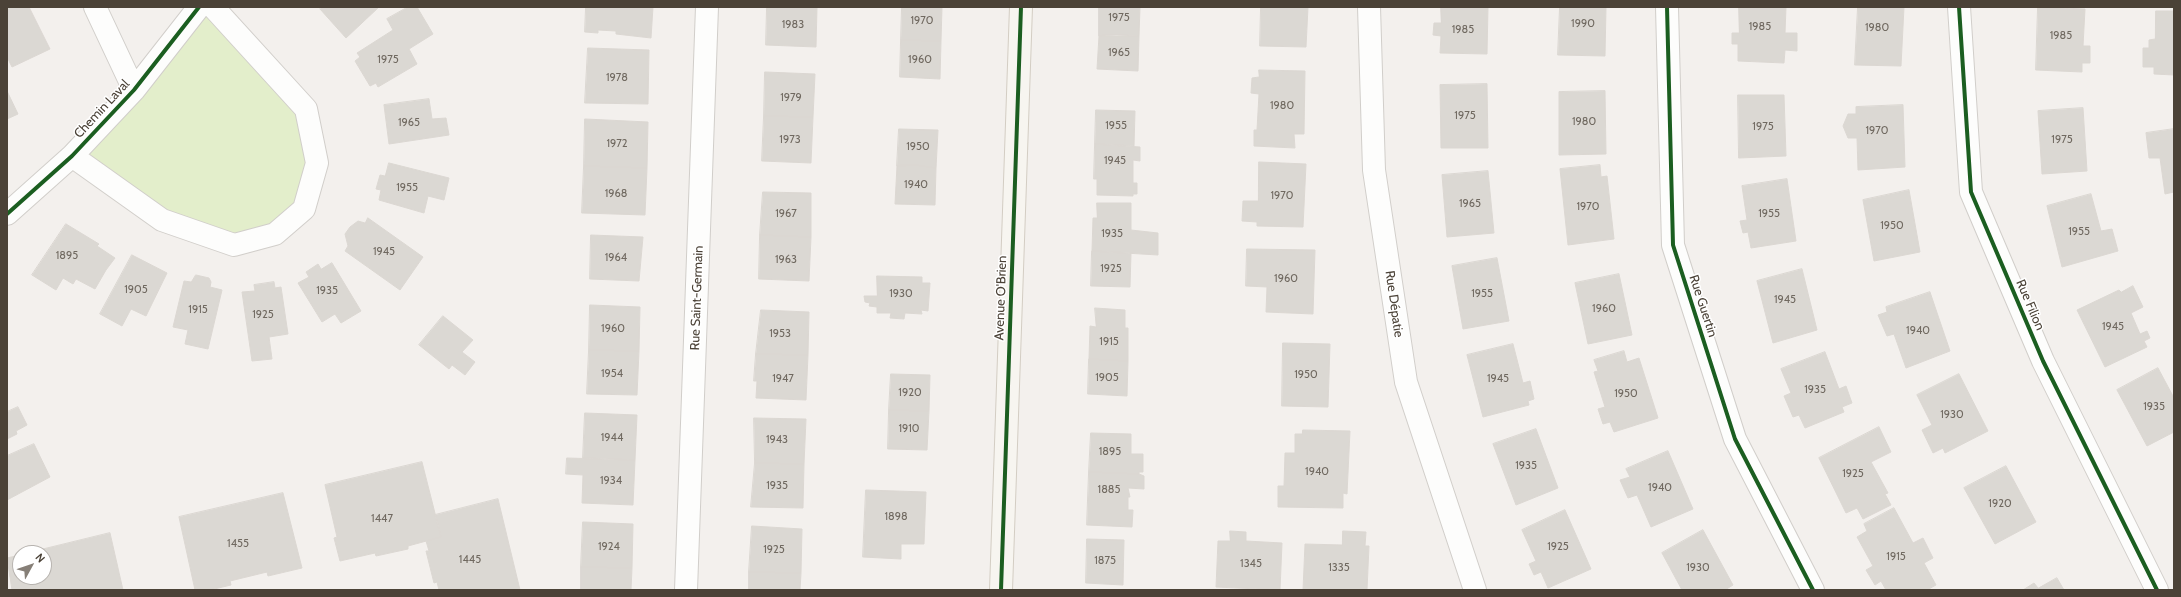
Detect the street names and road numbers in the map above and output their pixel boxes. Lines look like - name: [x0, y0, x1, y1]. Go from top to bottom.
- street label: Chemin Laval: [71, 77, 133, 141]
- street label: Rue Saint-Germain: [687, 245, 707, 351]
- street label: Avenue O'Brien: [992, 255, 1010, 341]
- street label: Rue Dépatie: [1382, 270, 1406, 338]
- street label: Rue Guertin: [1686, 273, 1720, 339]
- street label: Rue Filion: [2012, 277, 2048, 333]

